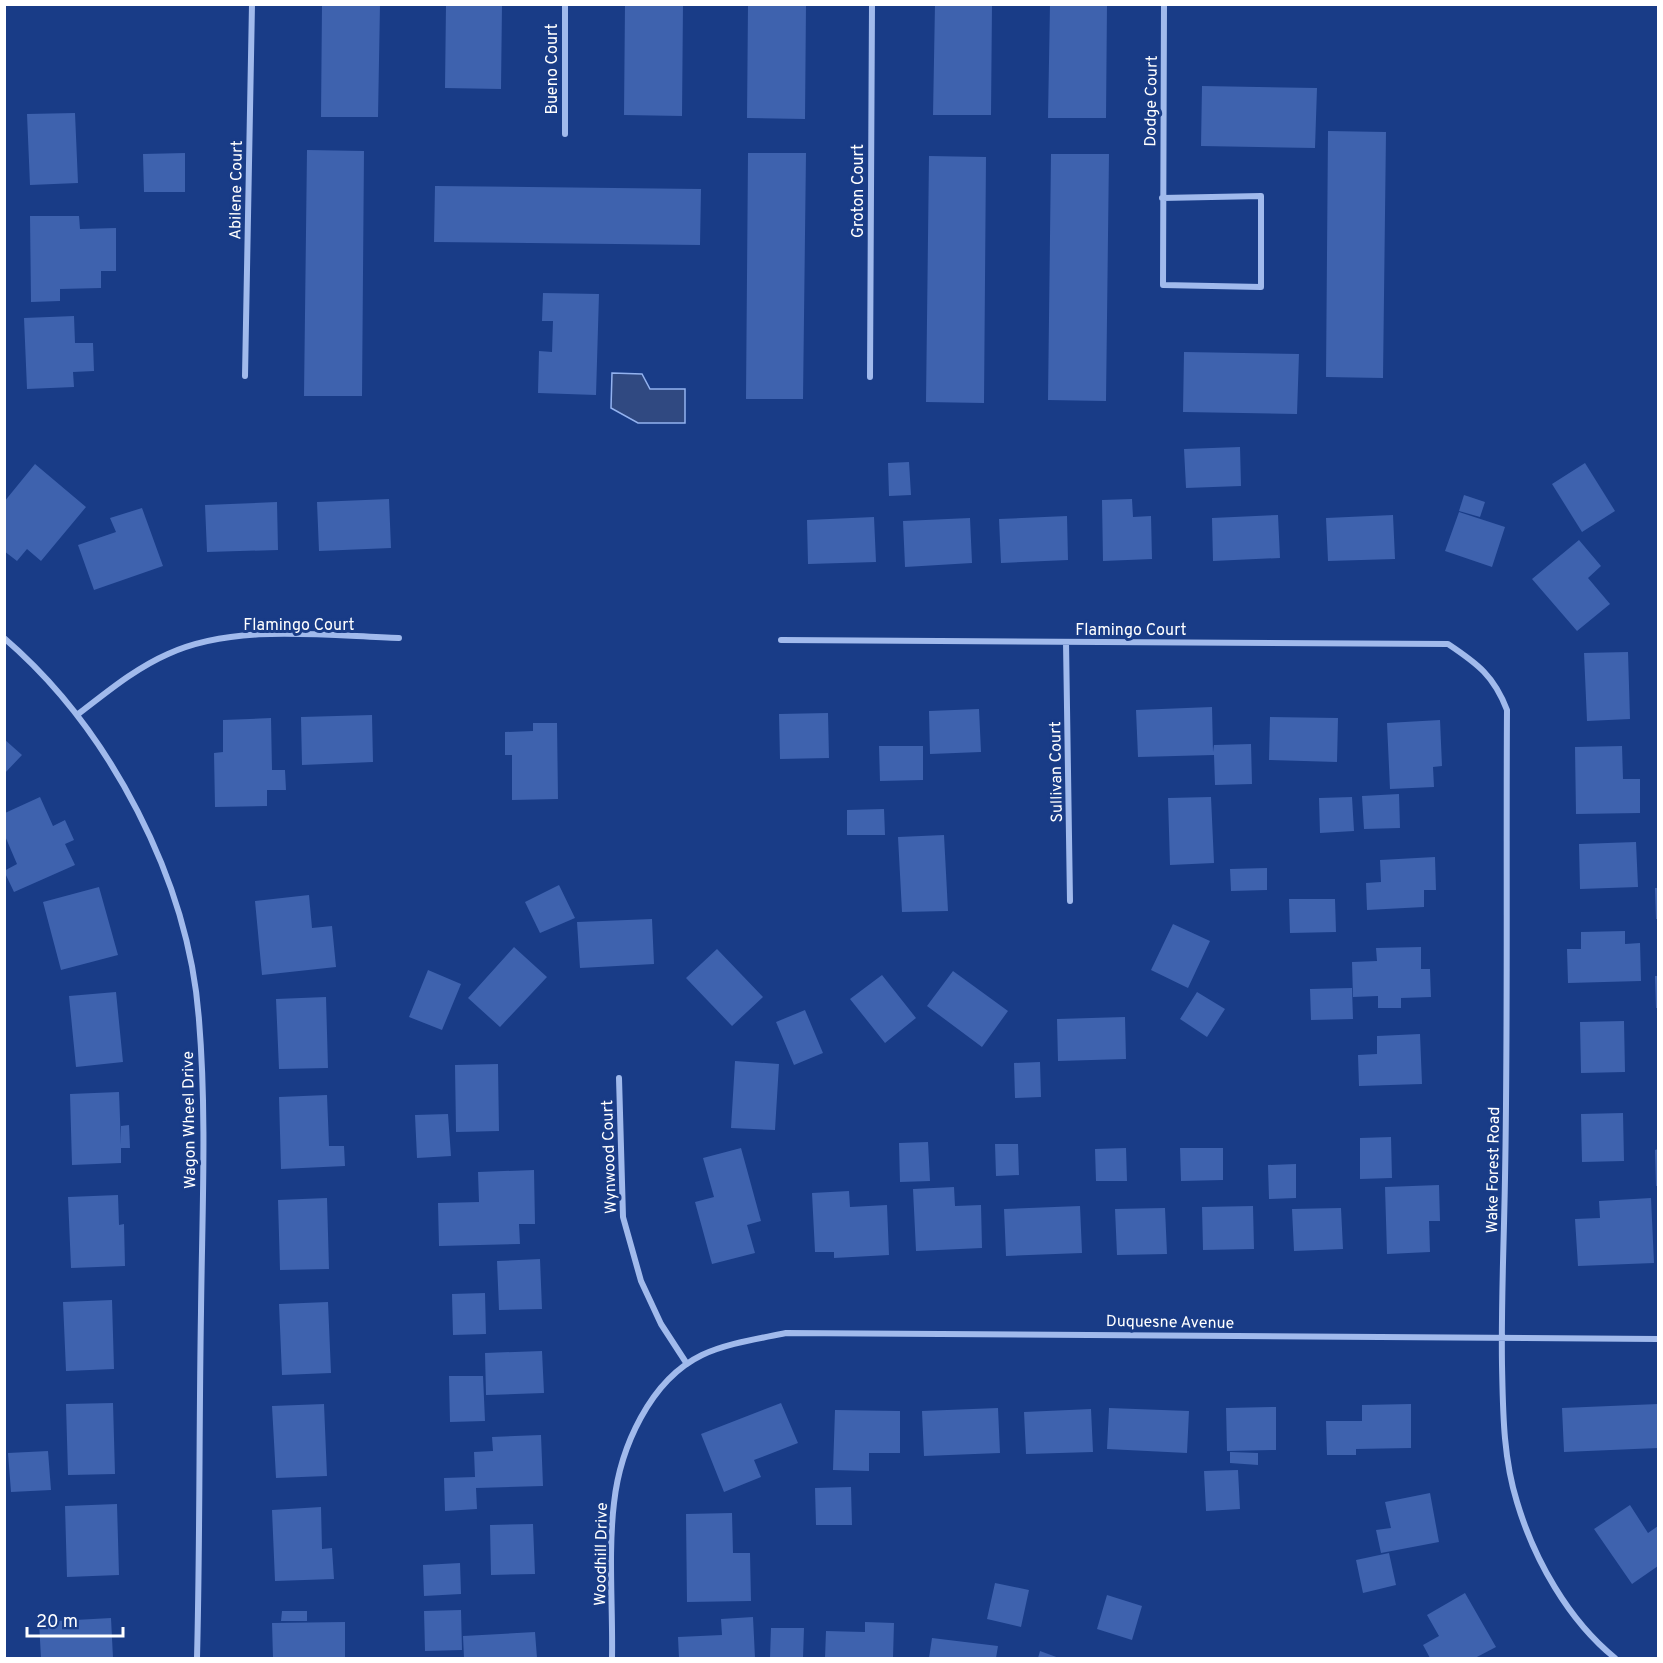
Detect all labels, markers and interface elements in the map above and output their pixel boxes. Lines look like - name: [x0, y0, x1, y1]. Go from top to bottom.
- street label: Bueno Court: [543, 23, 563, 115]
- street label: Dodge Court: [1141, 55, 1163, 147]
- street label: Abilene Court: [226, 140, 248, 240]
- street label: Groton Court: [849, 144, 869, 238]
- street label: Flamingo Court: [243, 616, 355, 636]
- street label: Flamingo Court: [1075, 621, 1187, 641]
- street label: Sullivan Court: [1046, 721, 1068, 823]
- street label: Wagon Wheel Drive: [179, 1051, 201, 1189]
- street label: Wynwood Court: [598, 1100, 622, 1214]
- street label: Wake Forest Road: [1483, 1106, 1505, 1234]
- street label: Duquesne Avenue: [1106, 1312, 1234, 1334]
- street label: Woodhill Drive: [591, 1502, 613, 1606]
- scale bar: [27, 1600, 123, 1638]
- text: 20 m: [36, 1611, 78, 1634]

